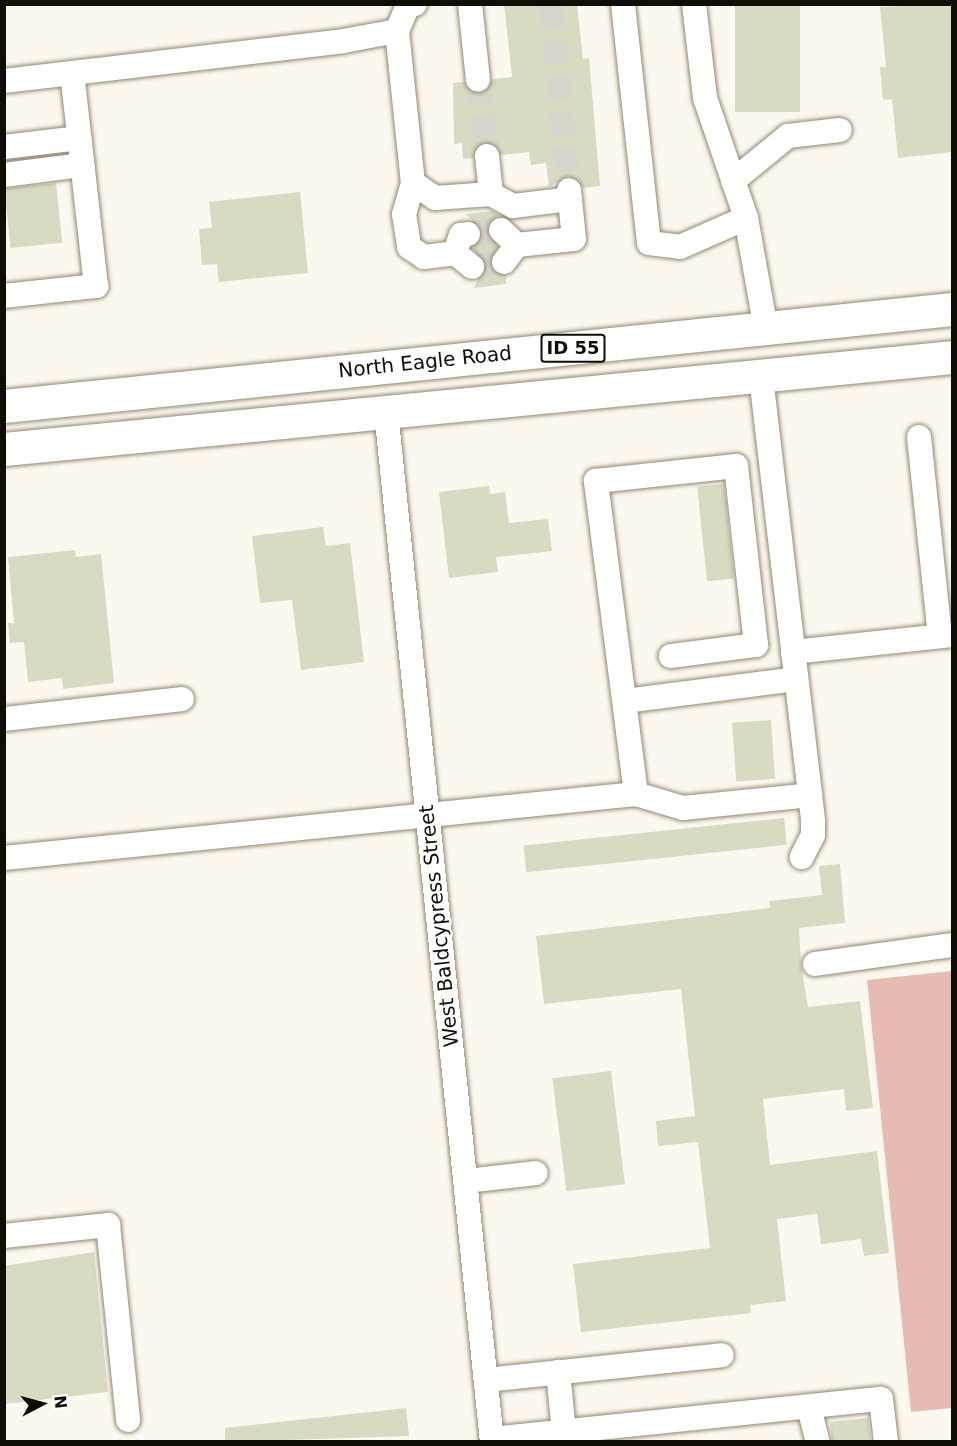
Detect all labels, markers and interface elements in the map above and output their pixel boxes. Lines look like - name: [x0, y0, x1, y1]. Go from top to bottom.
- road number: ID 55: [540, 333, 606, 363]
- street label: North Eagle Road: [337, 341, 513, 383]
- street label: West Baldcypress Street: [414, 804, 464, 1048]
- north arrow: [12, 1374, 72, 1434]
- text: N: [50, 1394, 71, 1410]

